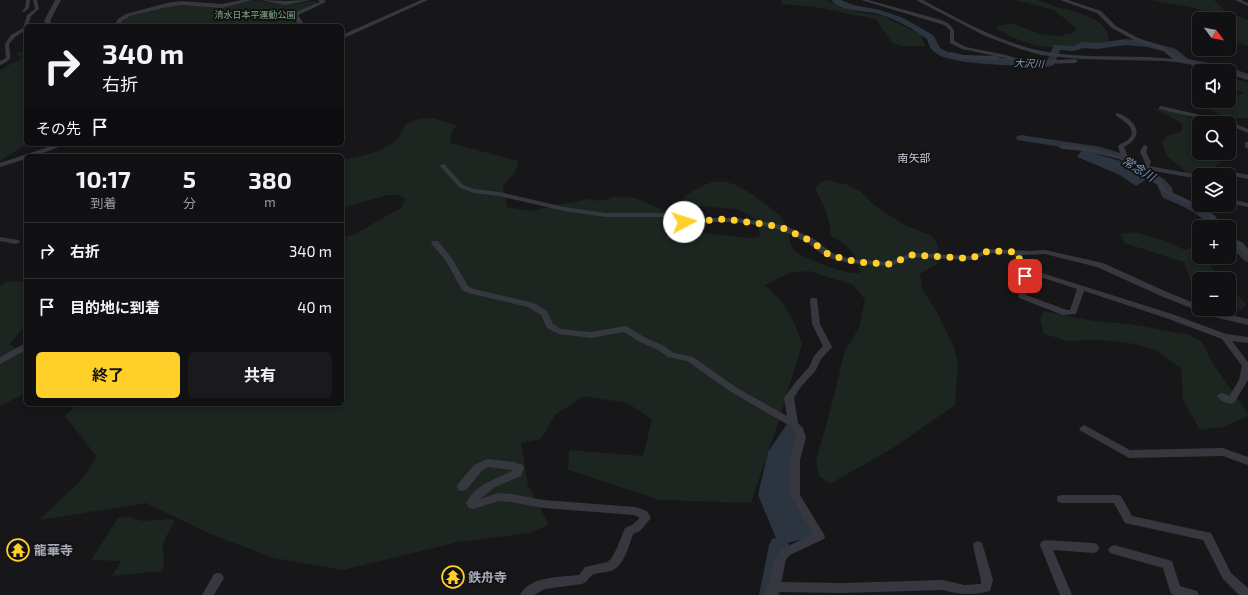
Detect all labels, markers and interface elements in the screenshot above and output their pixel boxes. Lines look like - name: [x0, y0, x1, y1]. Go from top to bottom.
- park label: 清水日本平運動公園: [214, 9, 296, 20]
- north arrow: [1192, 12, 1236, 56]
- map controls: [1192, 12, 1236, 316]
- text: 340 m: [102, 36, 184, 70]
- icon: right: [36, 40, 88, 92]
- water label: 大沢川: [1014, 56, 1045, 70]
- button: sound: [1192, 64, 1236, 108]
- text: 右折: [102, 73, 138, 95]
- icon: arrive: [89, 116, 111, 138]
- button: search: [1192, 116, 1236, 160]
- text: その先: [36, 119, 81, 137]
- district label: 南矢部: [898, 151, 931, 164]
- water label: 常念川: [1120, 153, 1160, 184]
- text: 10:17: [76, 164, 131, 193]
- text: 5: [183, 164, 196, 193]
- text: 380: [248, 165, 292, 194]
- button: layers: [1192, 168, 1236, 212]
- text: m: [264, 194, 276, 210]
- text: 到着: [90, 195, 116, 211]
- text: 分: [183, 195, 196, 211]
- position arrow: [663, 201, 705, 243]
- button: +: [1192, 220, 1236, 264]
- icon: right: [36, 240, 58, 262]
- text: 右折: [70, 242, 100, 260]
- text: 340 m: [289, 242, 332, 260]
- pin: [1008, 259, 1042, 293]
- icon: arrive: [1014, 265, 1036, 287]
- button: −: [1192, 272, 1236, 316]
- icon: arrive: [36, 296, 58, 318]
- text: 目的地に到着: [70, 298, 160, 316]
- text: 40 m: [297, 298, 332, 316]
- button: 終了: [36, 352, 180, 398]
- button: 共有: [188, 352, 332, 398]
- temple icon: 龍華寺: [5, 537, 31, 563]
- place label: 龍華寺: [34, 542, 73, 558]
- temple icon: 鉄舟寺: [440, 564, 466, 590]
- place label: 鉄舟寺: [468, 569, 507, 585]

